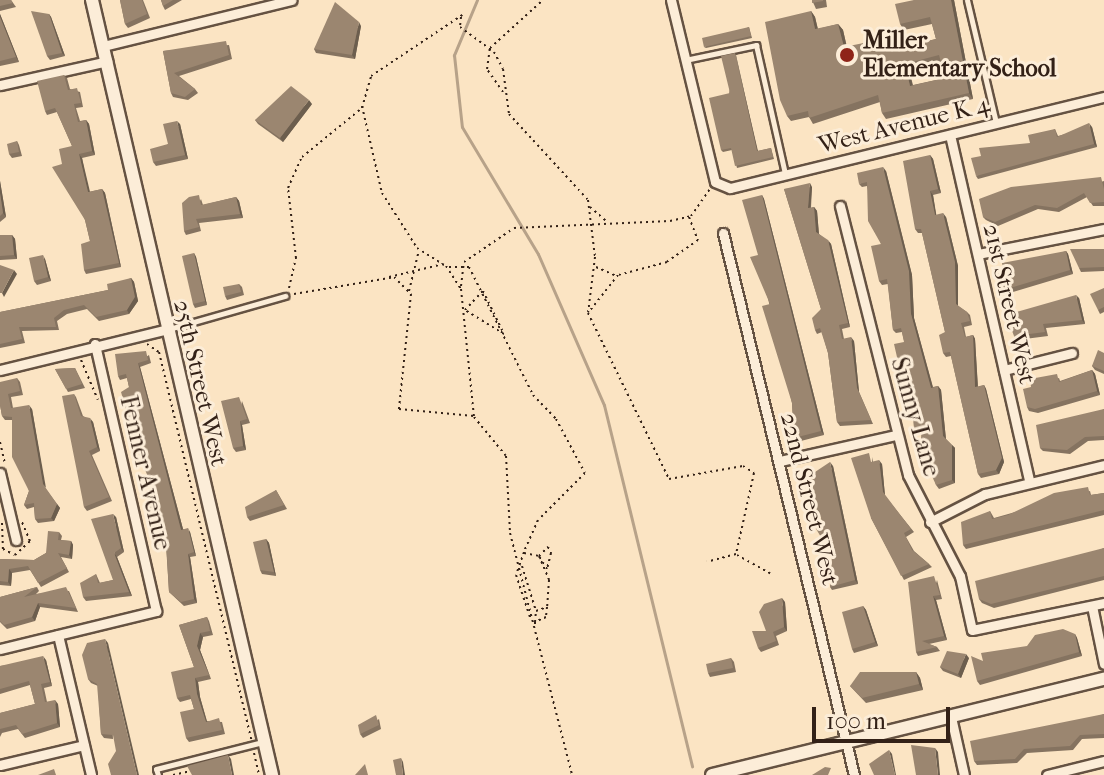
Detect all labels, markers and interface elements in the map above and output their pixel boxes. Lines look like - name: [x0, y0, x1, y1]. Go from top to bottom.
- place label: Miller Elementary School: [863, 27, 1056, 83]
- marker: Miller Elementary School: [838, 46, 856, 64]
- street label: West Avenue K 4: [815, 90, 993, 160]
- street label: 21st Street West: [977, 221, 1041, 387]
- street label: 25th Street West: [167, 297, 233, 469]
- street label: Sunny Lane: [884, 354, 946, 480]
- street label: Fenner Avenue: [113, 393, 177, 553]
- street label: 22nd Street West: [774, 410, 844, 588]
- scale bar: [816, 691, 954, 741]
- text: 100 m: [826, 707, 886, 735]

